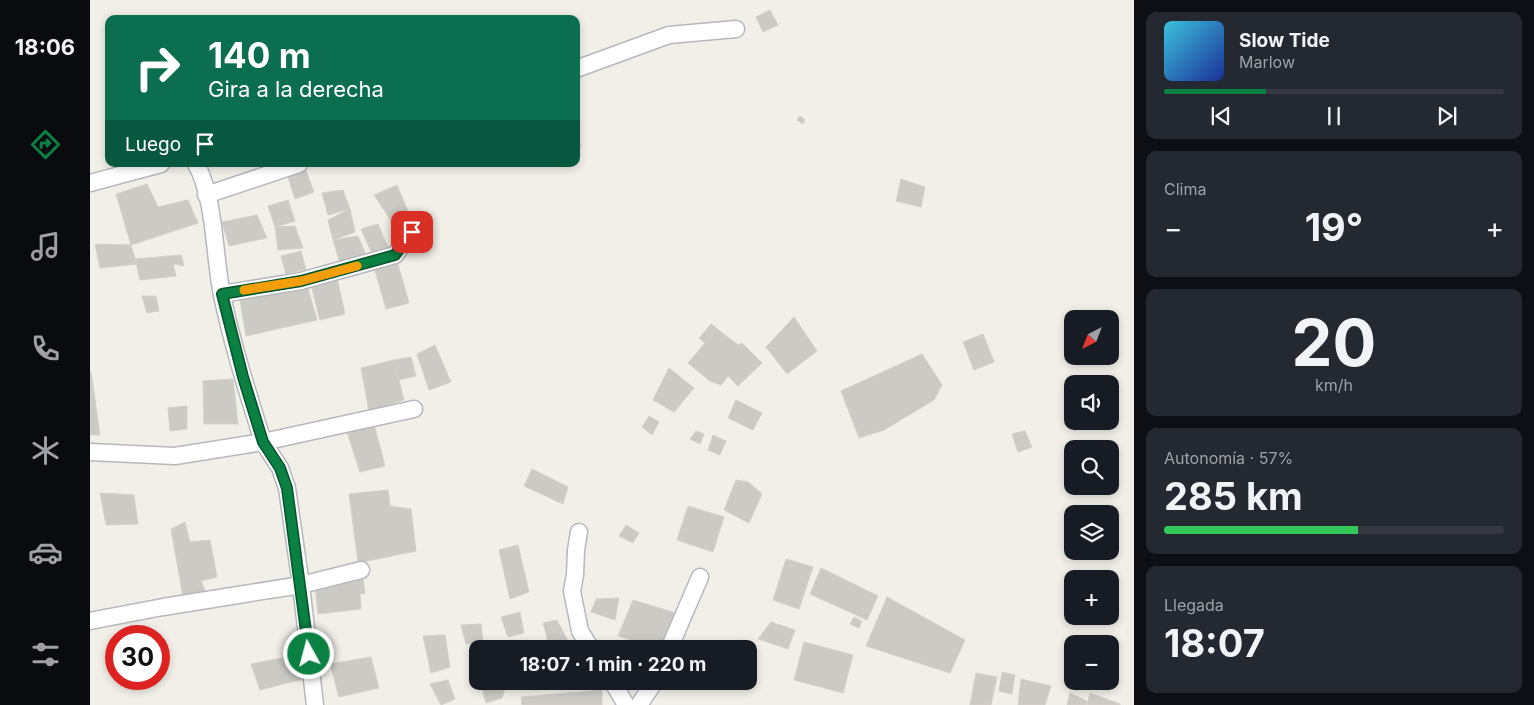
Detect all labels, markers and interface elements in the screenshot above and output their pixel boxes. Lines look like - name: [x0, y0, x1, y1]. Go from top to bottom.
- text: Slow Tide: [1239, 29, 1330, 52]
- text: 18:06: [15, 34, 75, 60]
- text: 140 m: [208, 34, 311, 76]
- icon: right: [125, 35, 190, 100]
- text: Marlow: [1239, 52, 1295, 72]
- text: Gira a la derecha: [208, 76, 384, 102]
- icon: previous: [1207, 102, 1235, 130]
- icon: pause: [1320, 102, 1348, 130]
- icon: next: [1433, 102, 1461, 130]
- icon: directions: [28, 127, 63, 162]
- icon: arrive: [191, 130, 219, 158]
- text: Luego: [125, 133, 181, 156]
- text: Clima: [1164, 179, 1206, 199]
- text: 19°: [1305, 204, 1363, 250]
- pin: [391, 211, 433, 253]
- text: −: [1164, 211, 1183, 245]
- text: +: [1485, 211, 1504, 245]
- icon: arrive: [398, 218, 426, 246]
- icon: music: [28, 229, 63, 264]
- text: 20: [1292, 303, 1376, 382]
- north arrow: [1064, 310, 1119, 365]
- map controls: [1064, 310, 1119, 690]
- icon: phone: [28, 331, 63, 366]
- button: sound: [1064, 375, 1119, 430]
- text: km/h: [1315, 375, 1353, 395]
- icon: climate: [28, 433, 63, 468]
- button: search: [1064, 440, 1119, 495]
- text: Autonomía · 57%: [1164, 448, 1293, 468]
- text: 285 km: [1164, 473, 1303, 519]
- button: layers: [1064, 505, 1119, 560]
- icon: car: [28, 535, 63, 570]
- button: +: [1064, 570, 1119, 625]
- text: Llegada: [1164, 595, 1224, 615]
- text: 18:07: [1164, 620, 1265, 666]
- speed limit sign: 30: [105, 625, 170, 690]
- position arrow: [282, 627, 334, 679]
- button: −: [1064, 635, 1119, 690]
- icon: filters: [28, 637, 63, 672]
- text: 18:07 · 1 min · 220 m: [520, 653, 706, 676]

